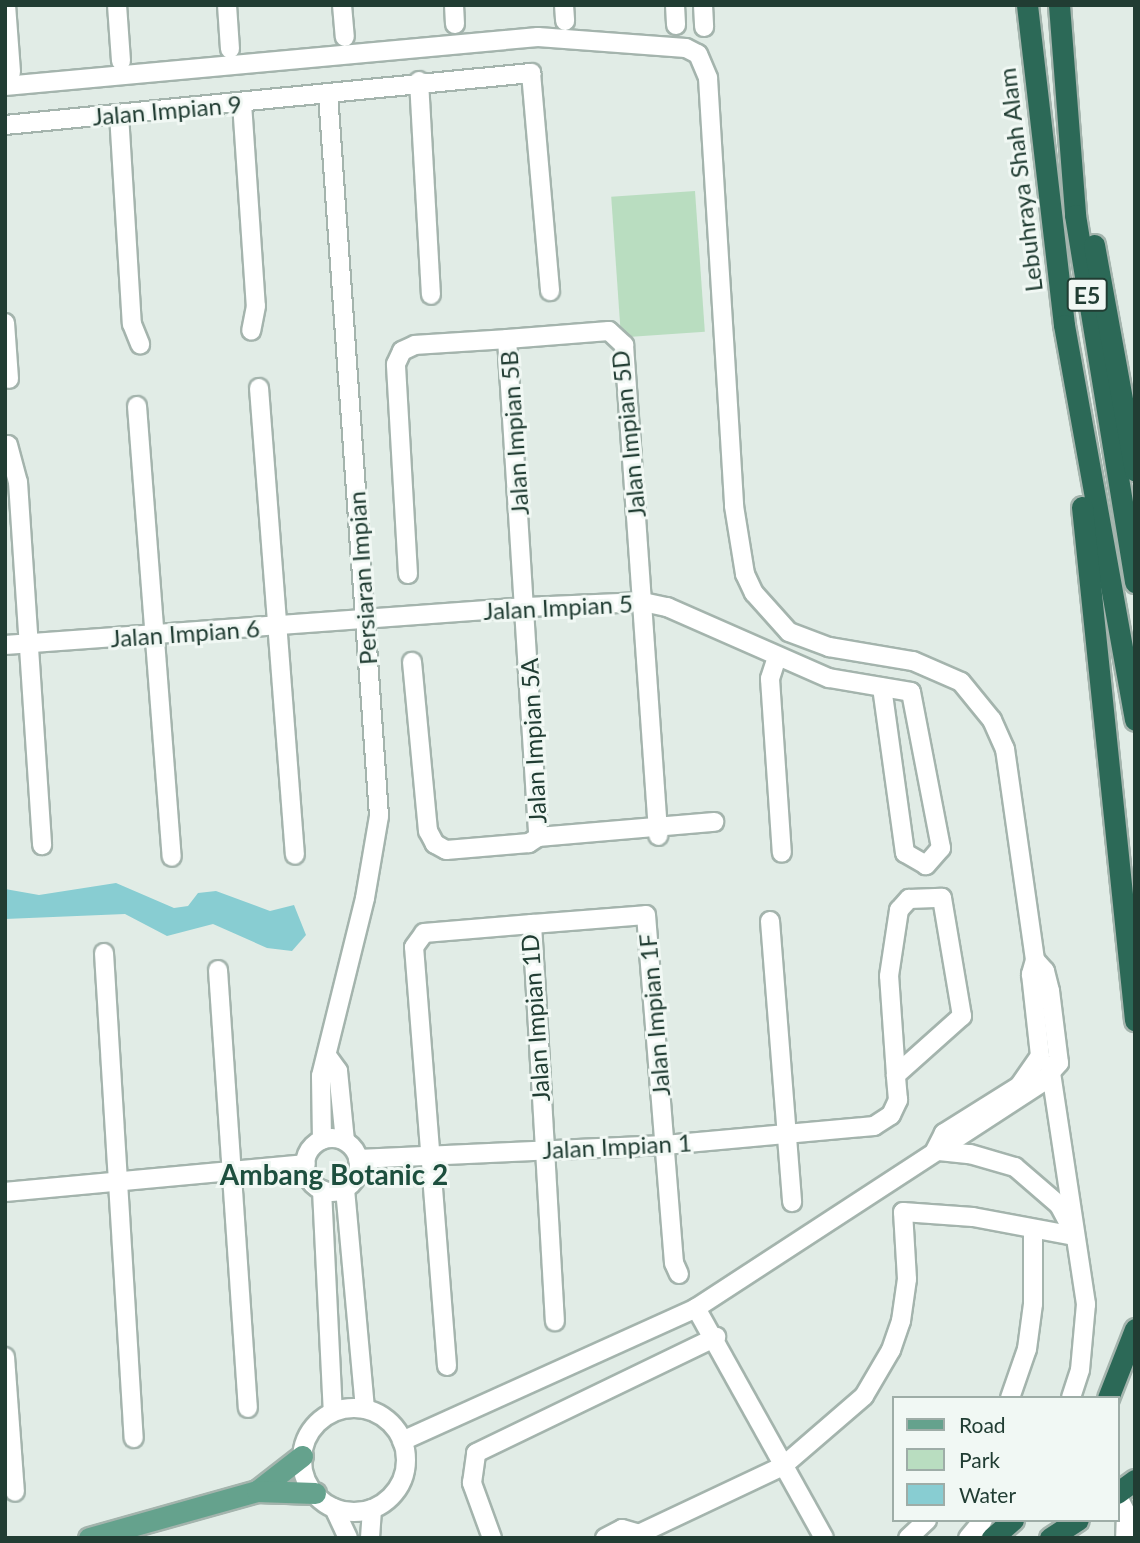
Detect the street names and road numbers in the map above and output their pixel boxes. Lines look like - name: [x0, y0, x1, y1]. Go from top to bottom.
- street label: Lebuhraya Shah Alam: [992, 66, 1048, 294]
- street label: Jalan Impian 9: [91, 89, 243, 131]
- road number: E5: [1066, 276, 1108, 314]
- street label: Jalan Impian 5D: [605, 349, 651, 519]
- street label: Jalan Impian 5B: [494, 350, 534, 516]
- street label: Persiaran Impian: [342, 490, 382, 666]
- street label: Jalan Impian 5: [483, 589, 633, 625]
- street label: Jalan Impian 6: [109, 613, 261, 653]
- street label: Jalan Impian 5A: [514, 657, 552, 825]
- street label: Jalan Impian 1F: [633, 932, 675, 1098]
- street label: Jalan Impian 1D: [515, 933, 555, 1103]
- street label: Jalan Impian 1: [542, 1128, 692, 1164]

